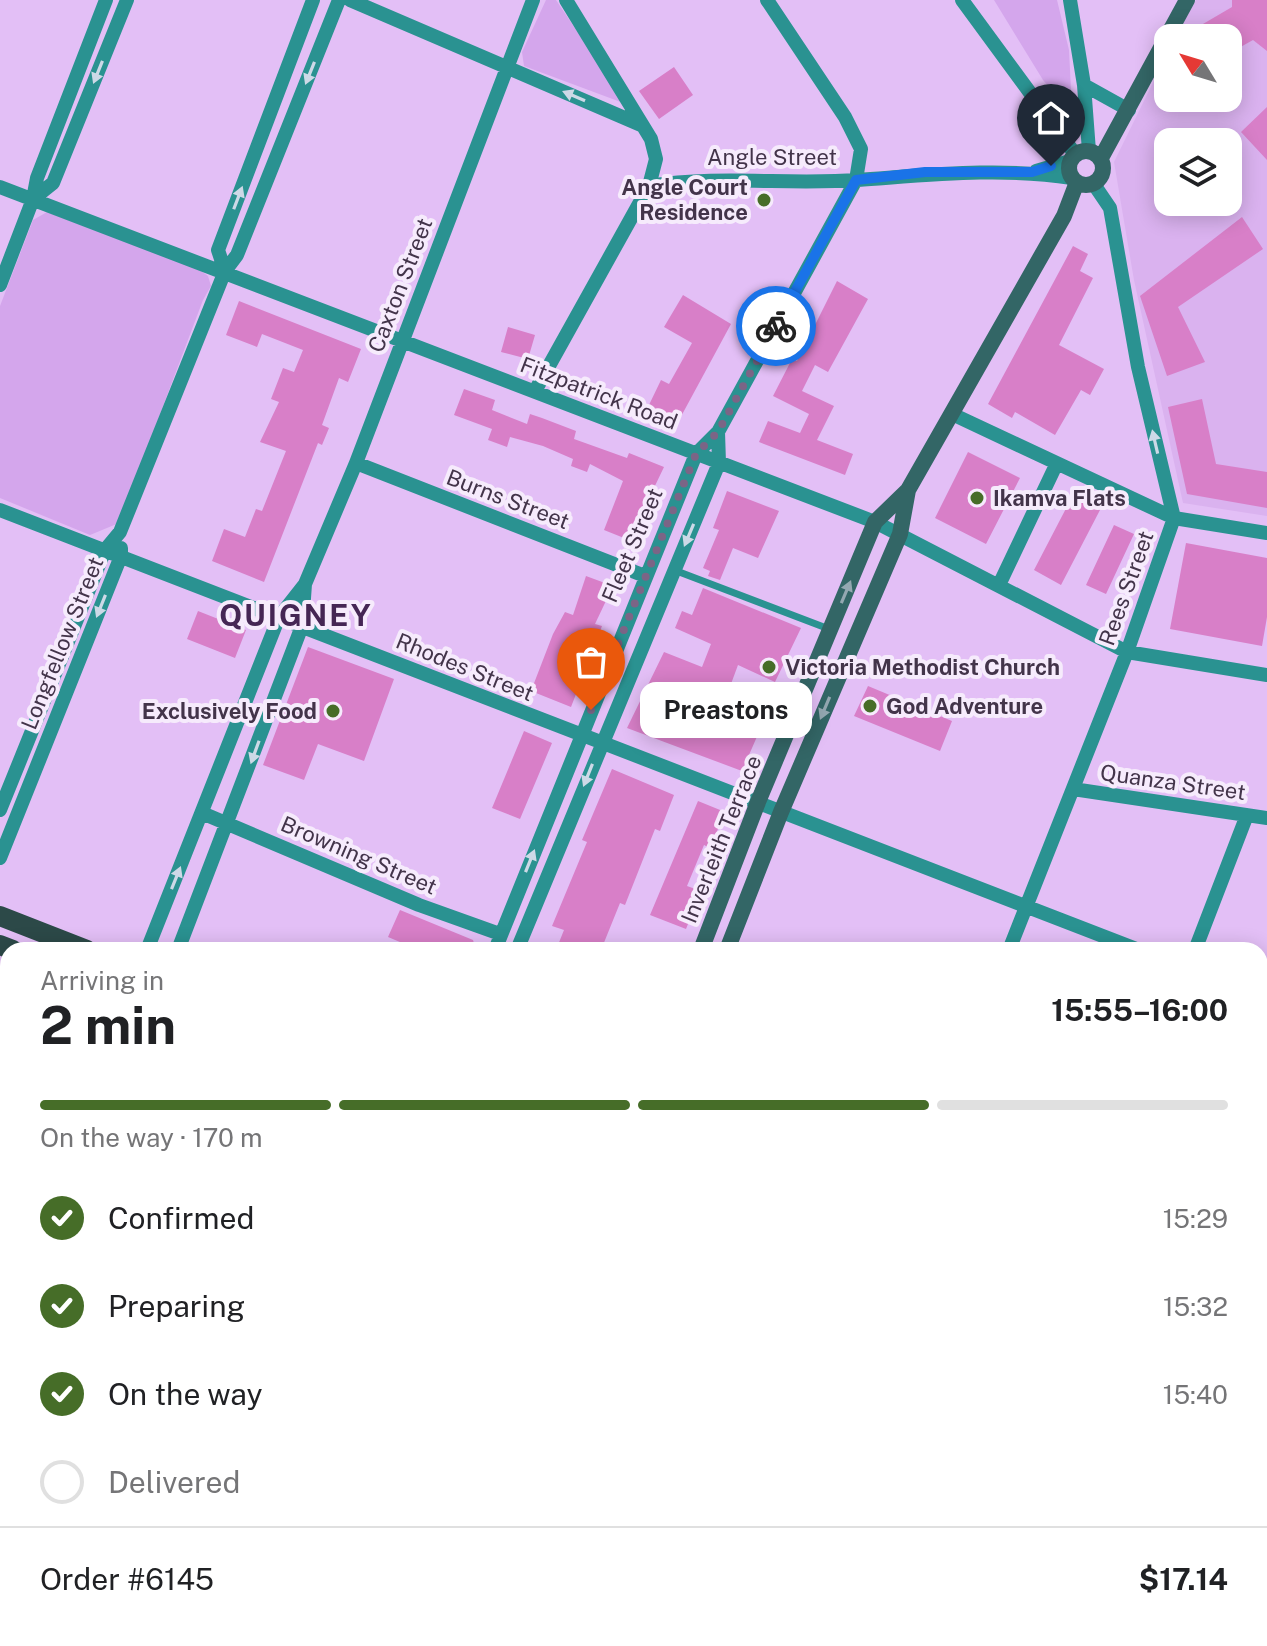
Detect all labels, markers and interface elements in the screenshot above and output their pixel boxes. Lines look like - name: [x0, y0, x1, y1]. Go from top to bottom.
- north arrow: [1154, 24, 1242, 112]
- map controls: [1154, 24, 1242, 216]
- one-way arrow: [91, 60, 104, 84]
- one-way arrow: [303, 61, 316, 85]
- pin: [1017, 84, 1085, 166]
- one-way arrow: [562, 90, 585, 103]
- icon: home: [1029, 96, 1073, 140]
- button: layers: [1154, 128, 1242, 216]
- street label: Angle Street: [707, 144, 837, 170]
- place label: Angle Court Residence: [621, 174, 748, 225]
- one-way arrow: [232, 186, 245, 210]
- marker: Angle Court Residence: [755, 191, 773, 209]
- street label: Caxton Street: [362, 214, 438, 356]
- courier: [736, 286, 816, 366]
- icon: bike: [754, 304, 798, 348]
- street label: Fitzpatrick Road: [517, 351, 681, 435]
- one-way arrow: [1148, 429, 1161, 454]
- street label: Burns Street: [443, 464, 573, 534]
- street label: Fleet Street: [596, 484, 668, 606]
- place label: Ikamva Flats: [993, 485, 1126, 511]
- marker: Ikamva Flats: [968, 489, 986, 507]
- one-way arrow: [682, 523, 695, 547]
- street label: Rees Street: [1093, 527, 1159, 649]
- street label: Longfellow Street: [16, 553, 108, 733]
- one-way arrow: [840, 580, 853, 604]
- one-way arrow: [94, 594, 107, 618]
- district label: QUIGNEY: [219, 597, 373, 633]
- street label: Rhodes Street: [392, 628, 538, 706]
- pin: [557, 628, 625, 710]
- icon: bag: [569, 640, 613, 684]
- place label: Victoria Methodist Church: [785, 654, 1060, 680]
- marker: Victoria Methodist Church: [760, 658, 778, 676]
- callout: Preastons: [639, 682, 811, 738]
- place label: God Adventure: [886, 693, 1043, 719]
- text: Preastons: [663, 694, 789, 725]
- one-way arrow: [819, 696, 832, 720]
- marker: God Adventure: [861, 697, 879, 715]
- place label: Exclusively Food: [142, 698, 317, 724]
- marker: Exclusively Food: [324, 702, 342, 720]
- one-way arrow: [248, 740, 261, 764]
- street label: Inverleith Terrace: [676, 751, 766, 927]
- street label: Quanza Street: [1099, 759, 1247, 805]
- one-way arrow: [581, 763, 594, 787]
- street label: Browning Street: [277, 810, 441, 900]
- one-way arrow: [524, 849, 537, 873]
- one-way arrow: [170, 866, 183, 890]
- text: Arriving in: [40, 965, 164, 996]
- text: 15:55–16:00: [1051, 992, 1228, 1028]
- text: 2 min: [40, 995, 176, 1056]
- text: On the way · 170 m: [40, 1122, 263, 1153]
- icon: check: [40, 1196, 84, 1240]
- text: Confirmed: [108, 1200, 254, 1236]
- text: 15:29: [1163, 1203, 1228, 1234]
- icon: check: [40, 1284, 84, 1328]
- text: Preparing: [108, 1288, 245, 1324]
- text: 15:32: [1163, 1291, 1228, 1322]
- icon: check: [40, 1372, 84, 1416]
- text: On the way: [108, 1376, 262, 1412]
- text: 15:40: [1163, 1379, 1228, 1410]
- text: Delivered: [108, 1464, 240, 1500]
- text: Order #6145: [40, 1561, 214, 1597]
- text: $17.14: [1139, 1561, 1228, 1597]

